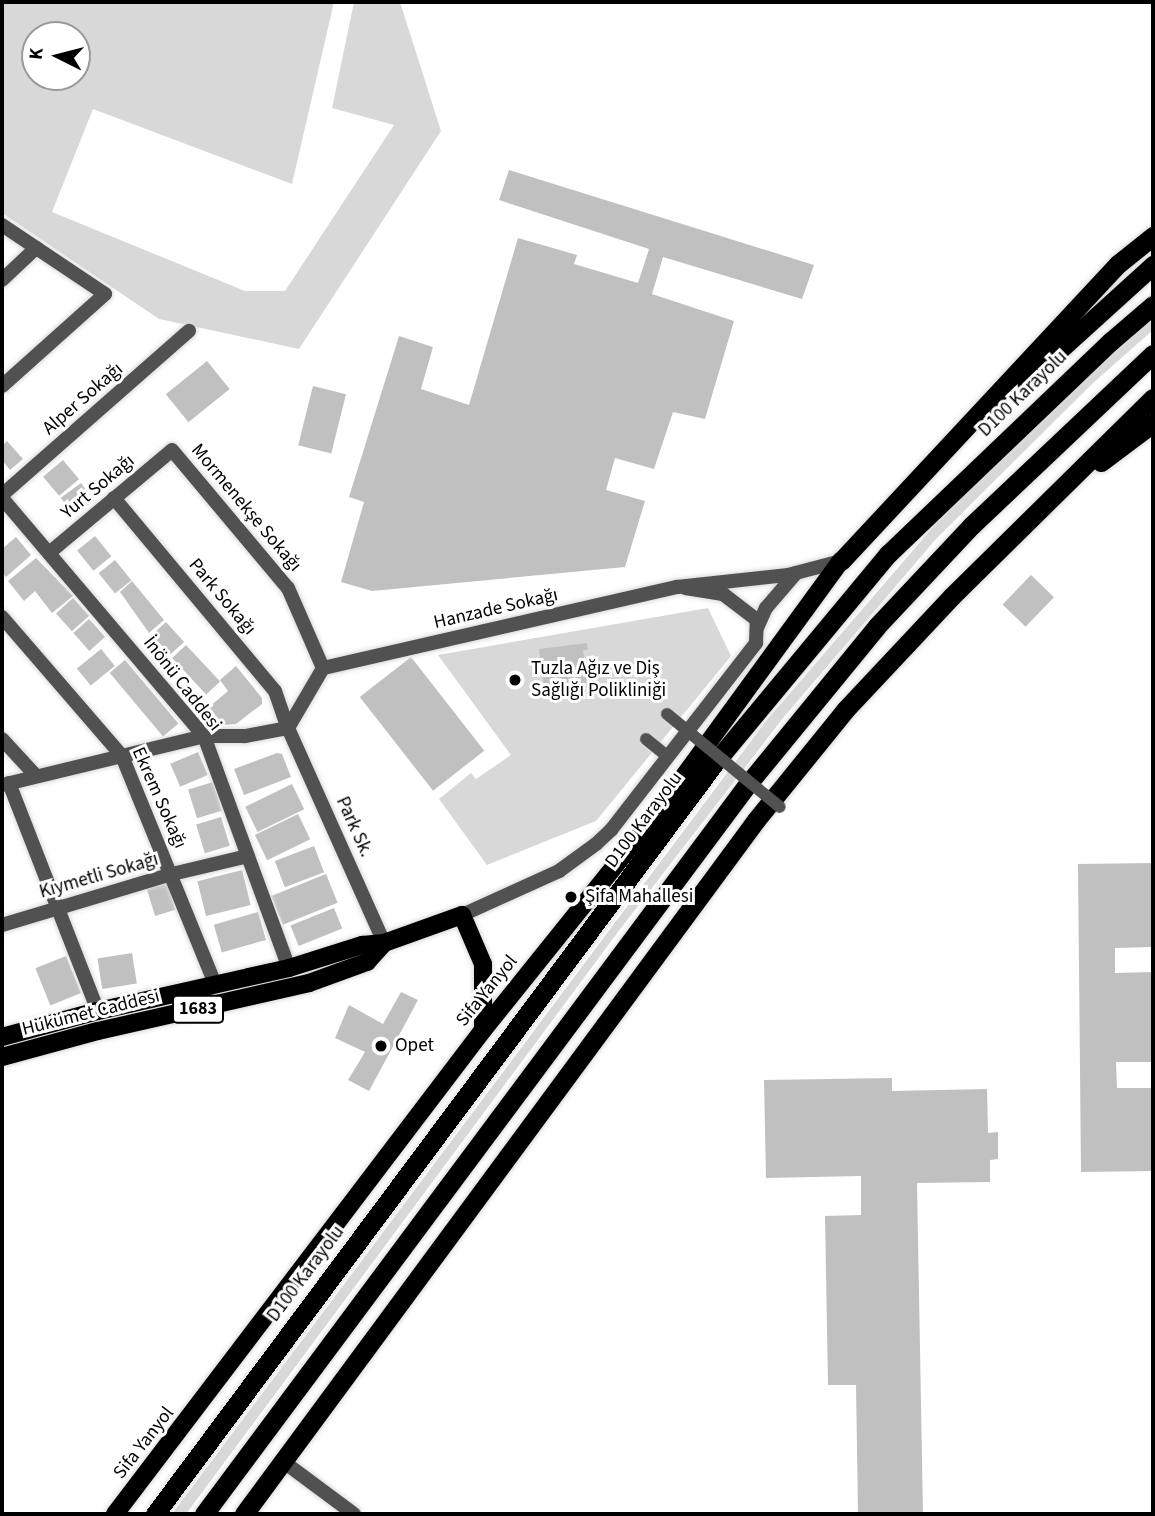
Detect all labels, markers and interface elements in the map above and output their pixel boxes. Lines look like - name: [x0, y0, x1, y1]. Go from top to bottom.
- north arrow: [21, 21, 91, 91]
- text: K: [23, 47, 51, 61]
- street label: D100 Karayolu: [974, 346, 1072, 442]
- street label: Alper Sokağı: [38, 358, 128, 440]
- street label: Mormenekşe Sokağı: [186, 439, 306, 577]
- street label: Yurt Sokağı: [57, 450, 139, 524]
- street label: Park Sokağı: [183, 554, 261, 640]
- street label: Hanzade Sokağı: [432, 584, 560, 634]
- street label: İnönü Caddesi: [138, 632, 226, 736]
- place label: Tuzla Ağız ve Diş Sağlığı Polikliniği: [531, 658, 666, 702]
- marker: Tuzla Ağız ve Diş Sağlığı Polikliniği: [505, 670, 525, 690]
- street label: Ekrem Sokağı: [127, 744, 191, 852]
- street label: D100 Karayolu: [600, 767, 688, 873]
- street label: Park Sk.: [331, 793, 377, 861]
- street label: Kıymetli Sokağı: [37, 848, 161, 904]
- place label: Şifa Mahallesi: [585, 886, 693, 908]
- marker: Şifa Mahallesi: [563, 889, 579, 905]
- street label: Sifa Yanyol: [451, 951, 523, 1031]
- street label: Hükümet Caddesi: [20, 985, 162, 1041]
- road number: 1683: [172, 994, 224, 1024]
- place label: Opet: [395, 1035, 434, 1057]
- marker: Opet: [373, 1038, 389, 1054]
- street label: D100 Karayolu: [262, 1221, 350, 1327]
- street label: Sifa Yanyol: [109, 1402, 179, 1484]

